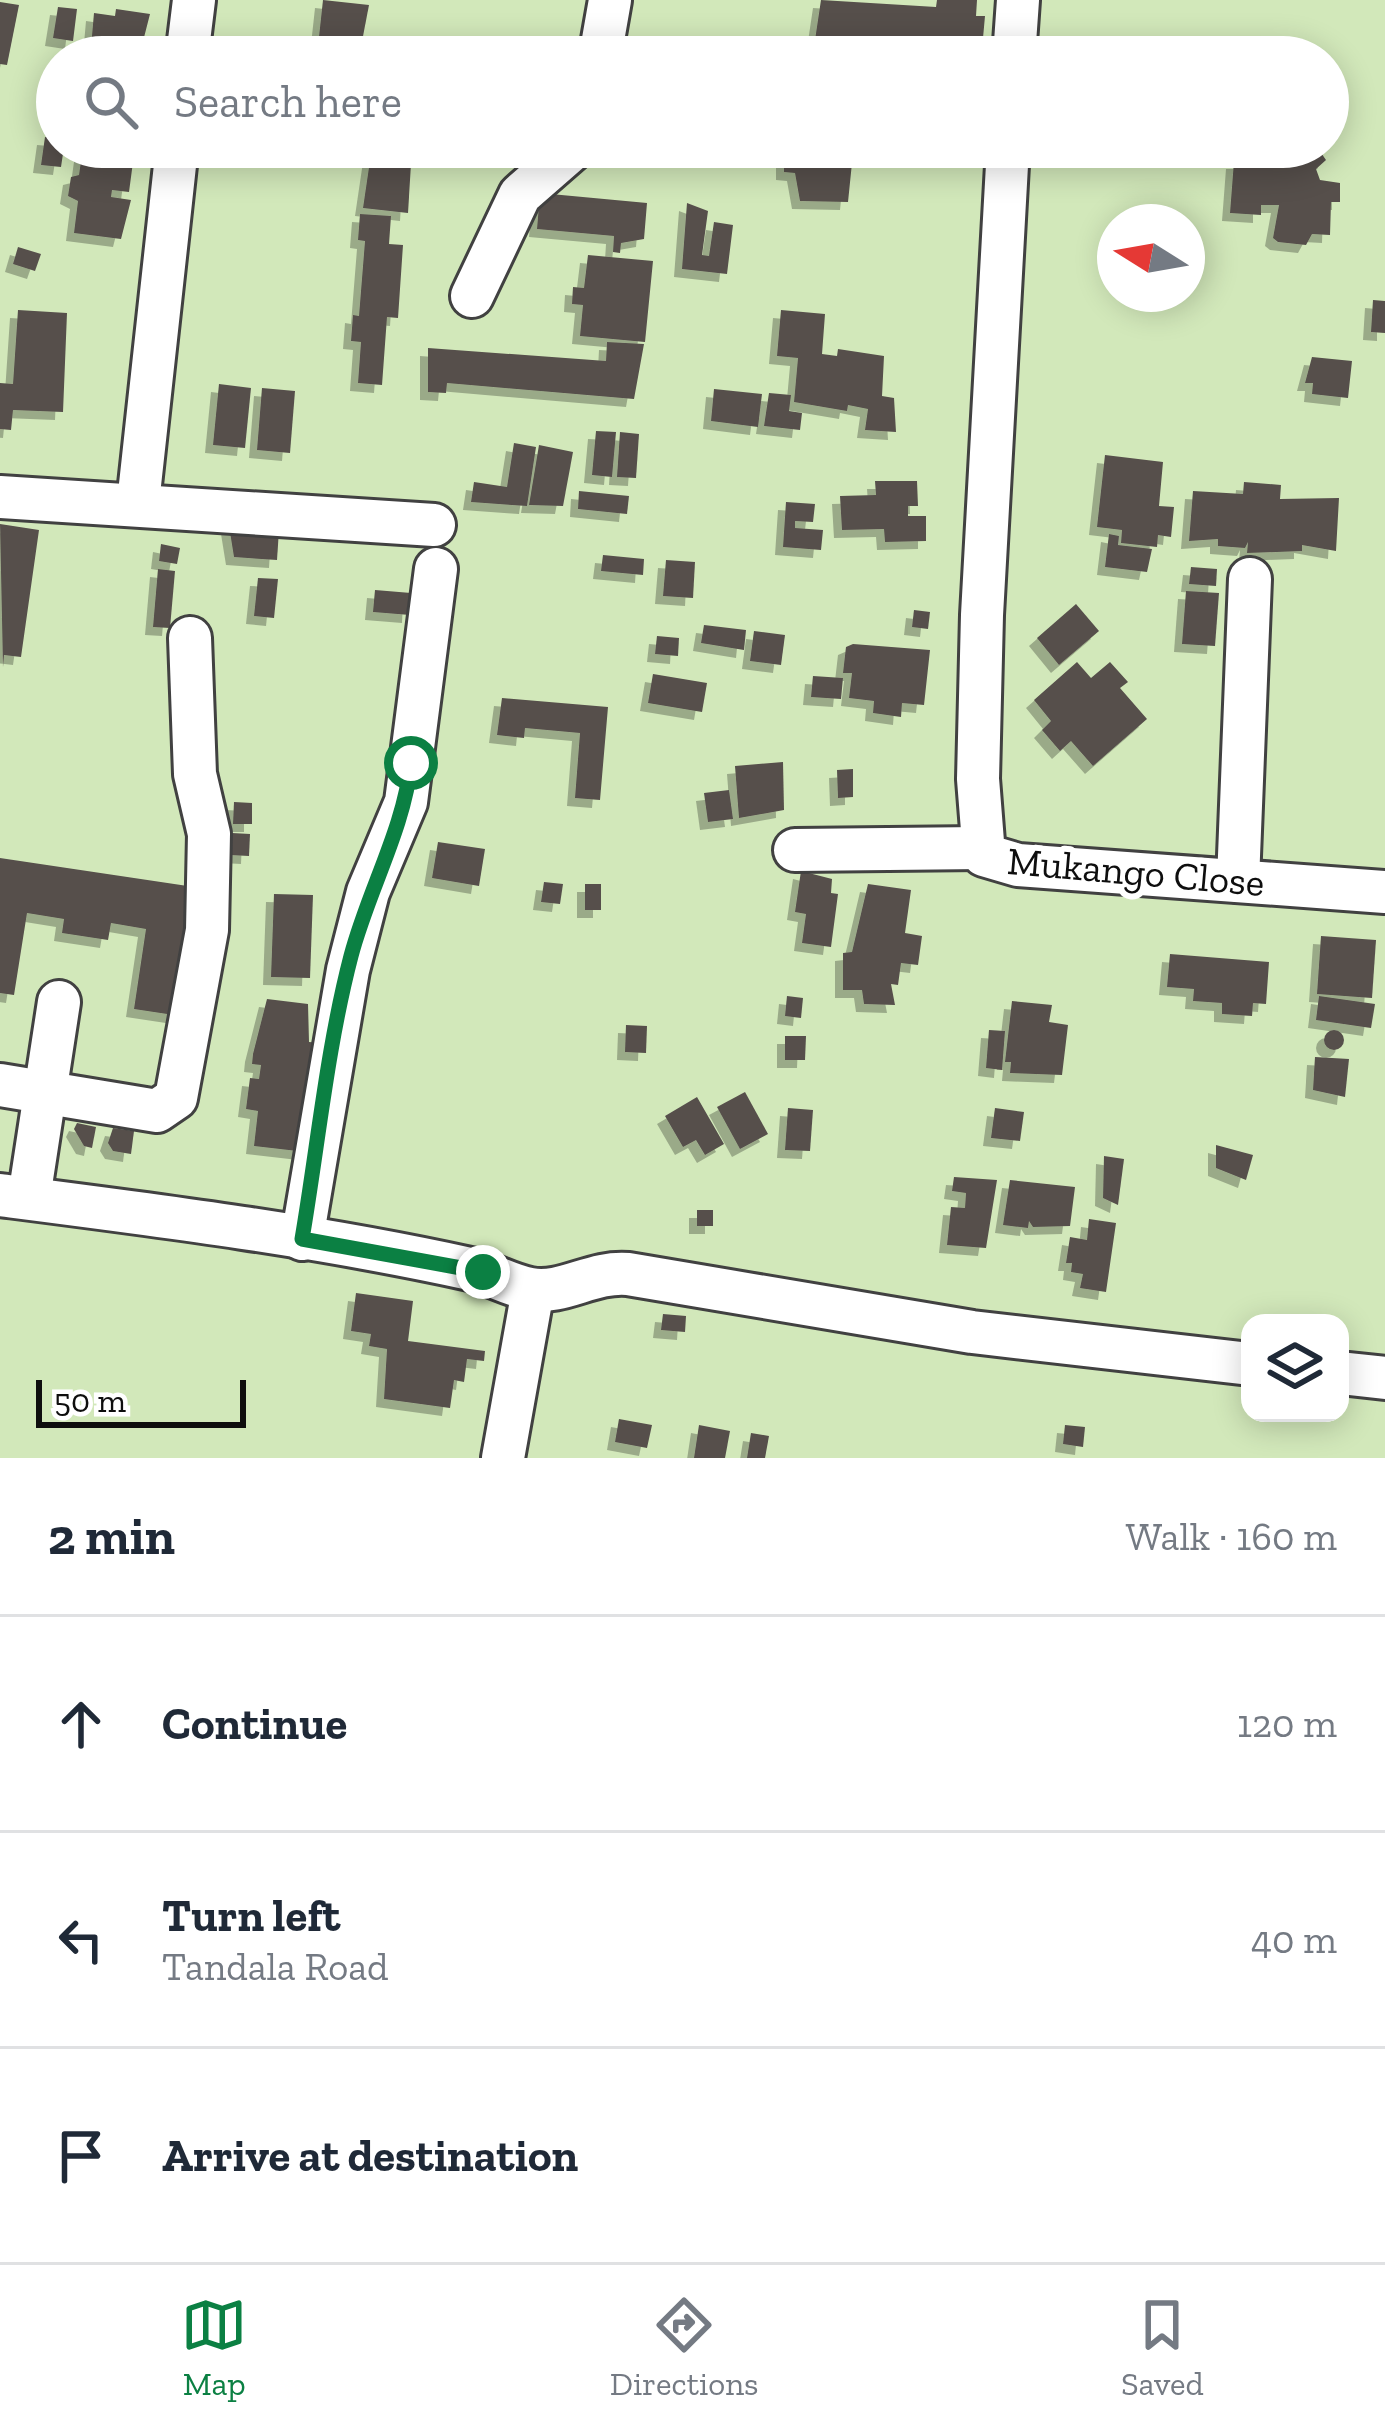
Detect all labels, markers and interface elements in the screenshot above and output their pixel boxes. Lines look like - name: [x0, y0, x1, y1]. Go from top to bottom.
- search box: [36, 36, 1349, 168]
- icon: search: [78, 69, 144, 135]
- text: Search here: [174, 75, 402, 129]
- north arrow: [1097, 204, 1205, 312]
- route start: [384, 736, 438, 790]
- street label: Mukango Close: [1005, 837, 1267, 906]
- route end: [456, 1245, 510, 1299]
- map controls: [1241, 1314, 1349, 1422]
- button: layers: [1241, 1314, 1349, 1422]
- scale bar: [36, 1374, 246, 1427]
- text: 50 m: [54, 1381, 126, 1420]
- text: 2 min: [48, 1506, 175, 1567]
- text: Walk · 160 m: [1126, 1513, 1337, 1560]
- icon: ahead: [48, 1691, 114, 1757]
- text: Continue: [162, 1697, 347, 1751]
- text: 120 m: [1237, 1700, 1337, 1747]
- text: Turn left: [162, 1889, 340, 1943]
- icon: left: [48, 1907, 114, 1973]
- text: 40 m: [1251, 1916, 1337, 1963]
- text: Tandala Road: [162, 1943, 388, 1990]
- icon: arrive: [48, 2123, 114, 2189]
- text: Arrive at destination: [162, 2129, 578, 2183]
- tab: Map: [181, 2292, 247, 2403]
- tab: Directions: [610, 2292, 759, 2403]
- tab: Saved: [1121, 2292, 1204, 2403]

